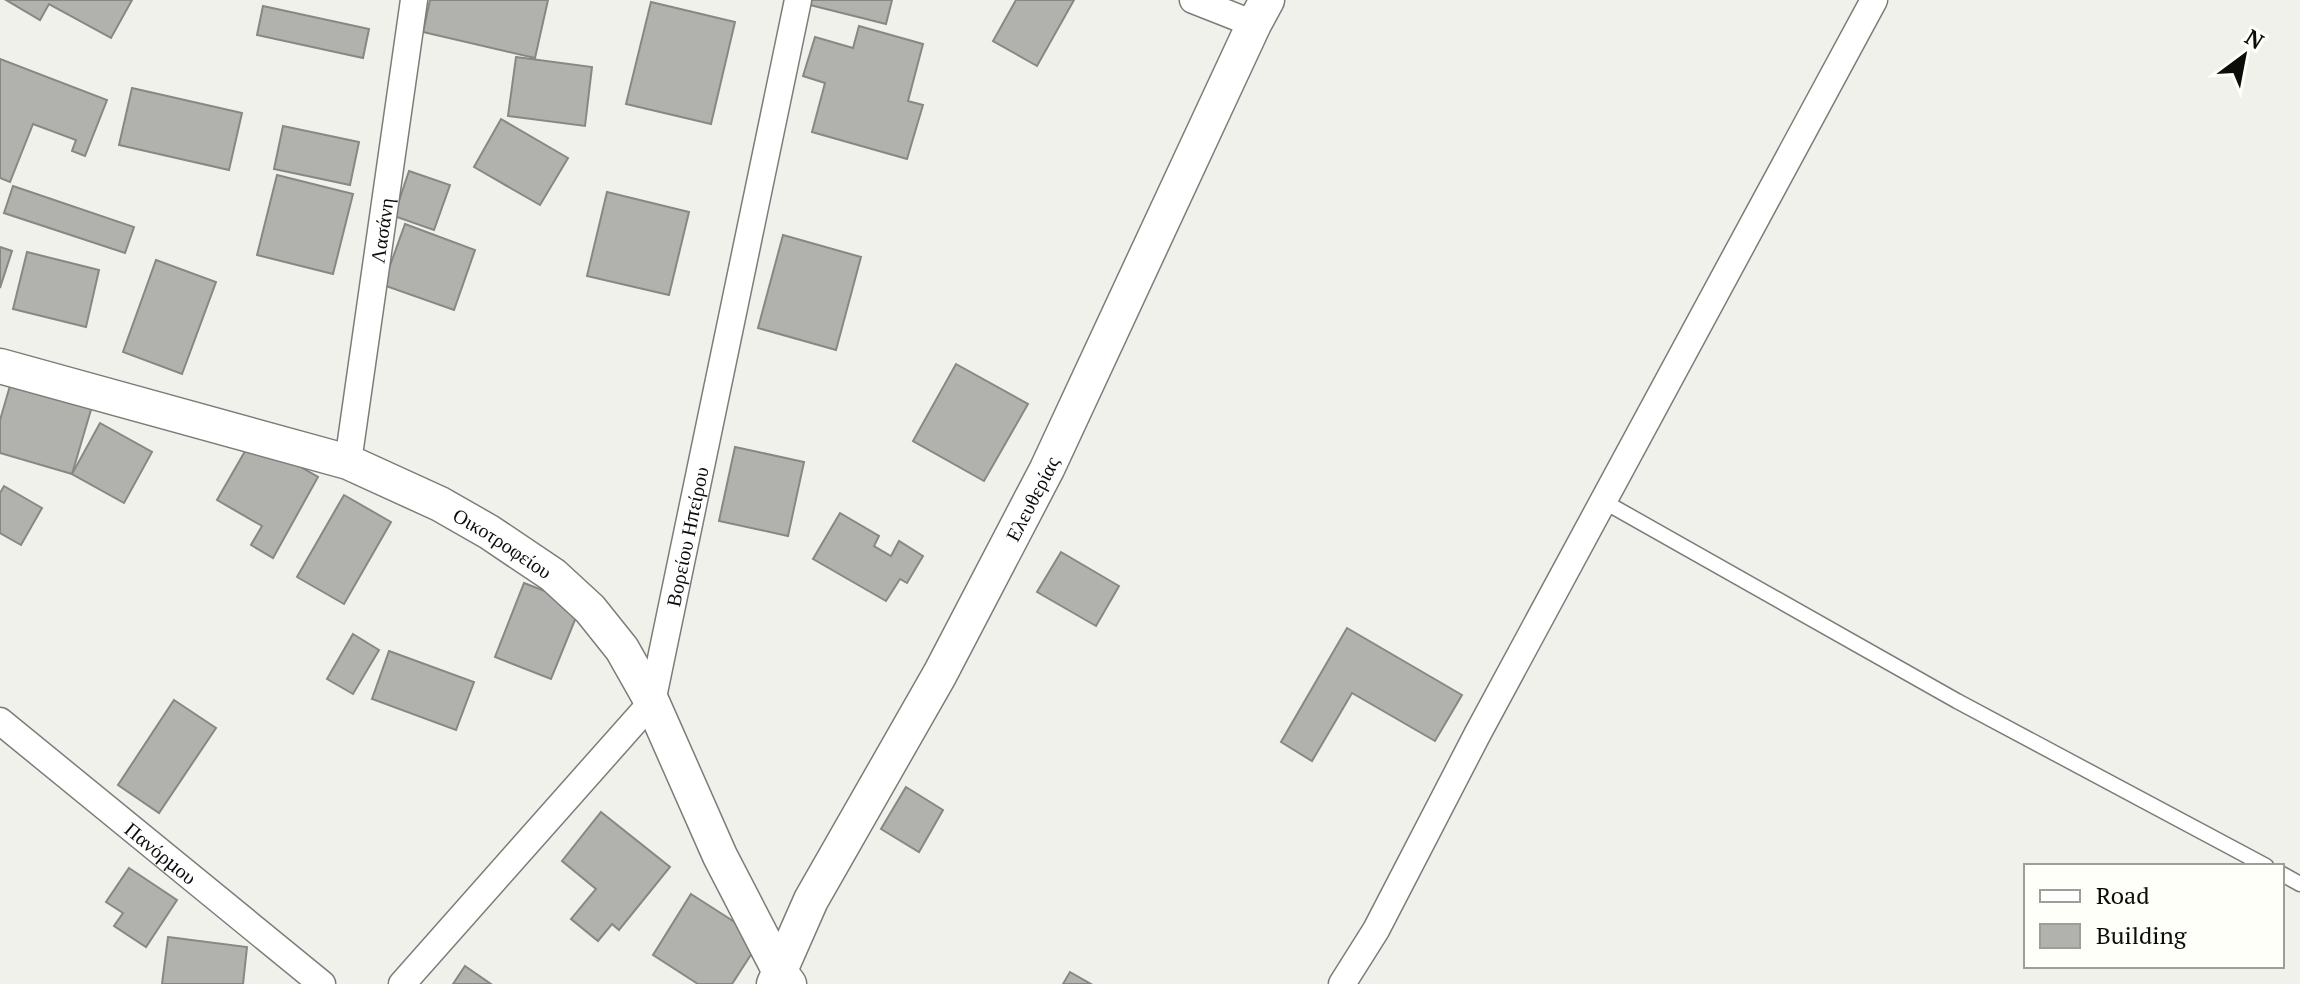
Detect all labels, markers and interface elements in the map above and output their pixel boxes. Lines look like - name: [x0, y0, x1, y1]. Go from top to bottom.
- north arrow: [2204, 16, 2284, 96]
- text: N: [2240, 22, 2270, 55]
- street label: Λασάνη: [363, 196, 399, 265]
- street label: Ελευθερίας: [998, 452, 1065, 546]
- street label: Βορείου Ηπείρου: [659, 464, 714, 609]
- street label: Οικοτροφείου: [448, 501, 558, 584]
- street label: Πανόρμου: [119, 815, 203, 890]
- legend: [2024, 864, 2284, 968]
- text: Road: [2096, 879, 2150, 911]
- text: Building: [2096, 919, 2187, 951]

